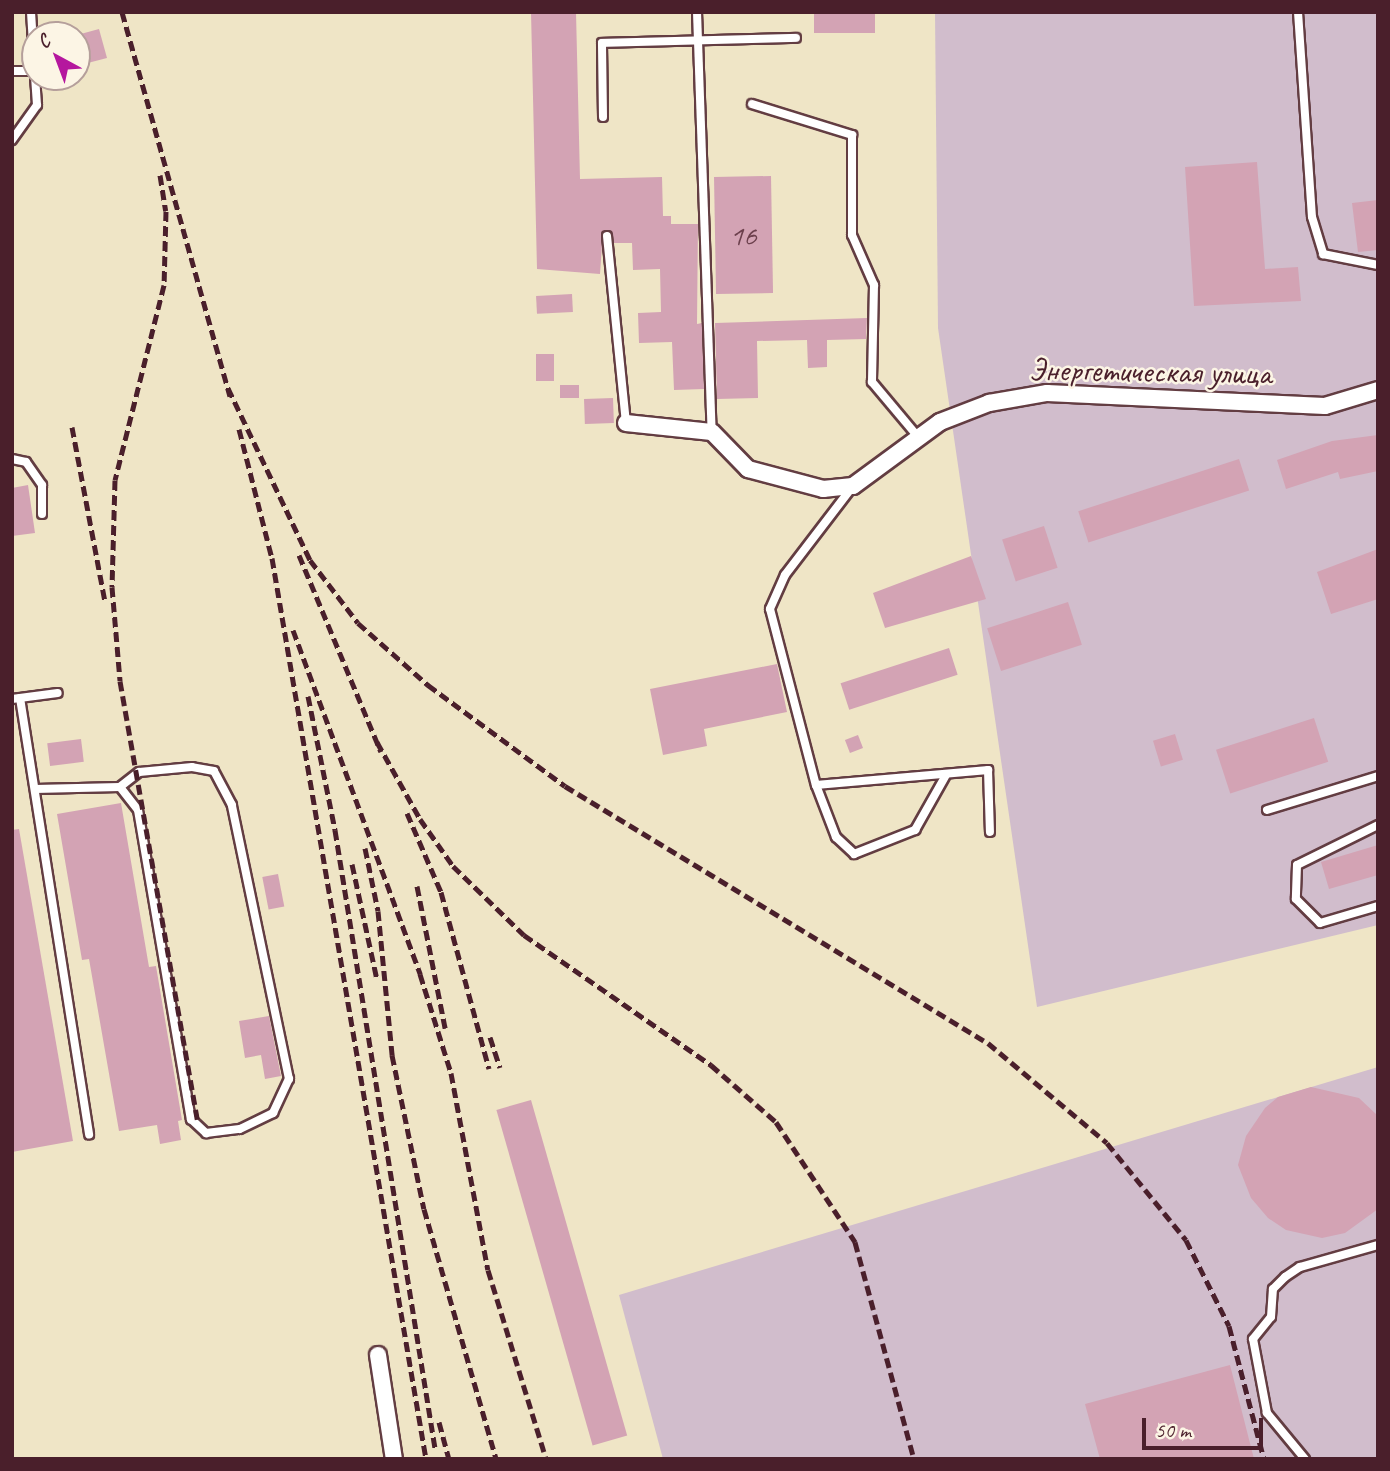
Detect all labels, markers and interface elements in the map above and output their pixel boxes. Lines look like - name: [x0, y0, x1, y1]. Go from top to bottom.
- north arrow: [21, 21, 91, 91]
- text: С: [32, 30, 55, 54]
- house number: 16: [730, 217, 756, 253]
- street label: Энергетическая улица: [1028, 350, 1272, 394]
- scale bar: [1145, 1404, 1266, 1448]
- text: 50 m: [1155, 1417, 1191, 1443]

